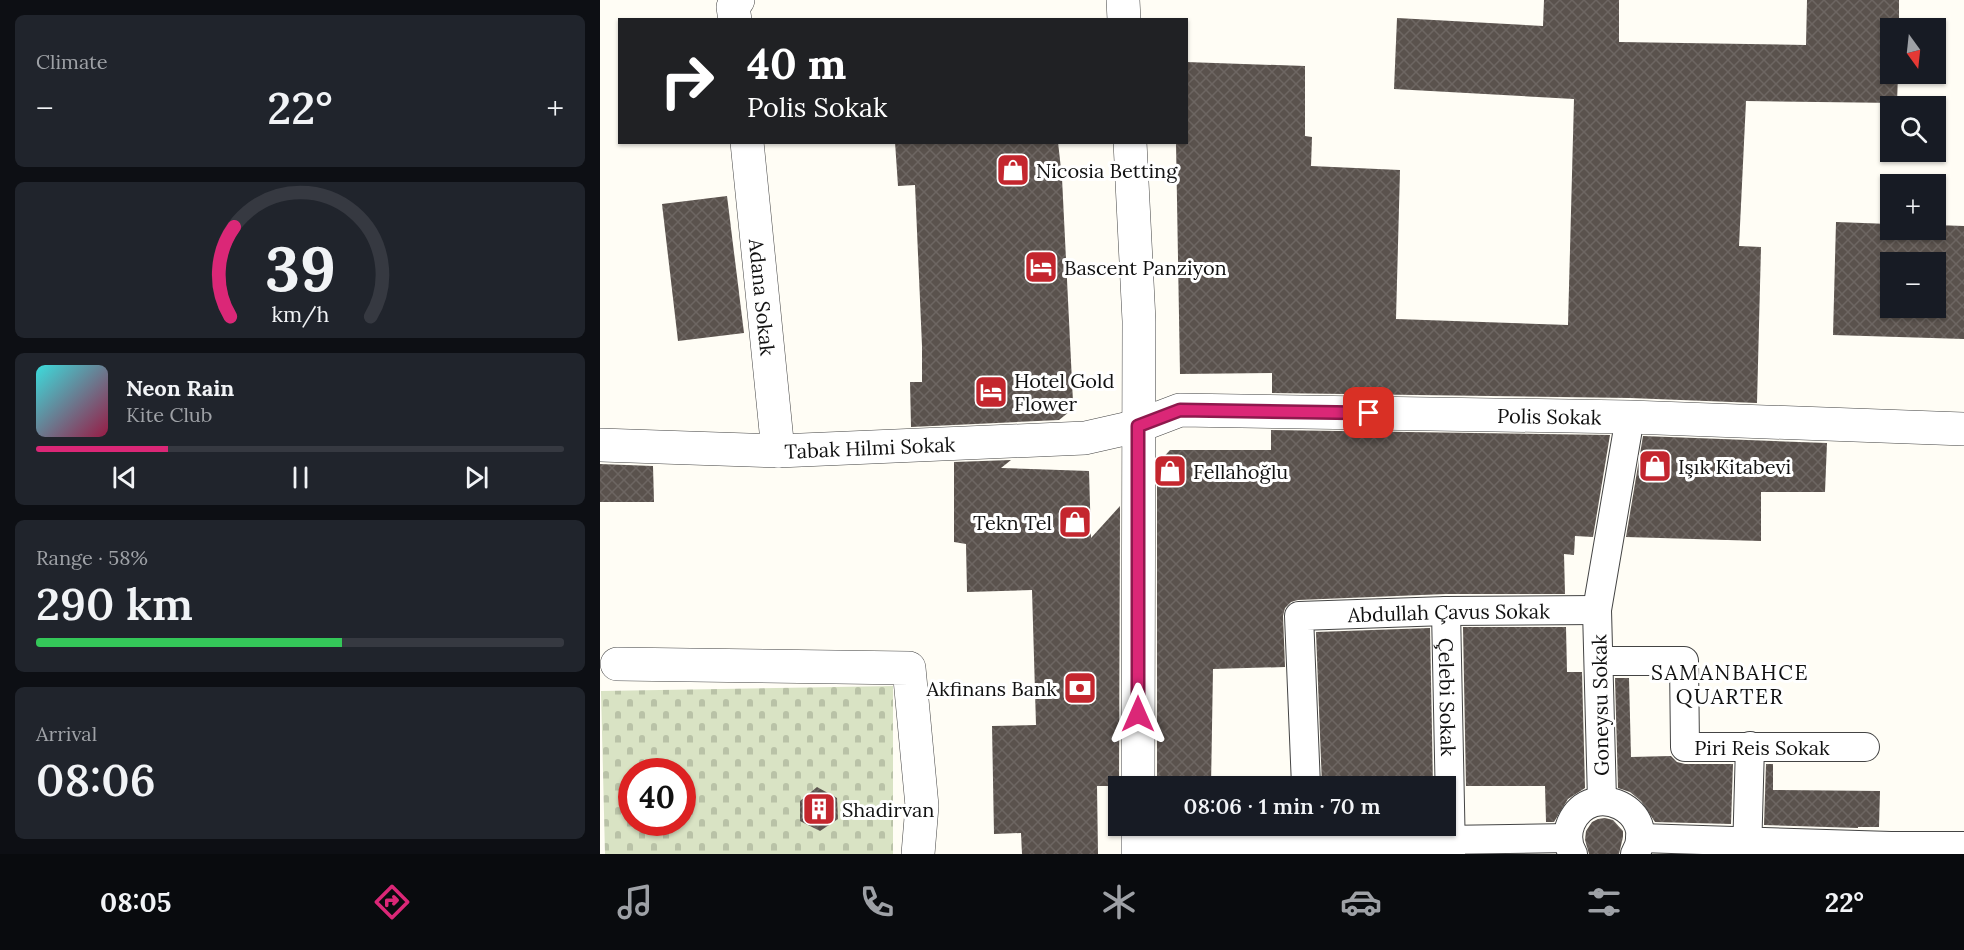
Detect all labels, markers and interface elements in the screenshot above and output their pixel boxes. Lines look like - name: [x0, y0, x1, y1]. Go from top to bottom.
- north arrow: [1880, 18, 1946, 84]
- map controls: [1880, 18, 1946, 318]
- text: 40 m: [747, 37, 846, 91]
- icon: right: [648, 42, 726, 120]
- text: Climate: [36, 49, 108, 74]
- text: 22°: [267, 79, 333, 136]
- text: −: [36, 87, 54, 129]
- text: +: [547, 87, 564, 129]
- text: Polis Sokak: [747, 90, 887, 124]
- button: search: [1880, 96, 1946, 162]
- shop icon: Nicosia Betting: [995, 152, 1031, 188]
- place label: Nicosia Betting: [1036, 158, 1178, 183]
- button: +: [1880, 174, 1946, 240]
- text: 39: [265, 228, 335, 308]
- street label: Adana Sokak: [744, 237, 781, 357]
- hotel icon: Bascent Panziyon: [1023, 249, 1059, 285]
- button: −: [1880, 252, 1946, 318]
- place label: Bascent Panziyon: [1064, 255, 1227, 280]
- text: km/h: [271, 300, 329, 328]
- place label: Hotel Gold Flower: [1014, 368, 1114, 416]
- text: Neon Rain: [126, 374, 234, 402]
- hotel icon: Hotel Gold Flower: [973, 374, 1009, 410]
- pin: [1343, 387, 1394, 438]
- icon: arrive: [1352, 396, 1385, 429]
- text: Kite Club: [126, 402, 212, 427]
- street label: Polis Sokak: [1497, 402, 1602, 429]
- street label: Tabak Hilmi Sokak: [784, 431, 956, 463]
- shop icon: Işık Kitabevi: [1637, 448, 1673, 484]
- shop icon: Fellahoğlu: [1152, 453, 1188, 489]
- place label: Işık Kitabevi: [1678, 454, 1791, 479]
- place label: Fellahoğlu: [1193, 459, 1288, 484]
- icon: previous: [108, 461, 141, 494]
- icon: pause: [284, 461, 317, 494]
- icon: next: [460, 461, 493, 494]
- shop icon: Tekn Tel: [1057, 504, 1093, 540]
- place label: Tekn Tel: [973, 510, 1052, 535]
- text: Range · 58%: [36, 545, 148, 570]
- text: 290 km: [36, 575, 193, 632]
- street label: Abdullah Çavus Sokak: [1346, 598, 1550, 627]
- street label: Goneysu Sokak: [1586, 634, 1614, 776]
- street label: Çelebi Sokak: [1434, 637, 1461, 757]
- district label: SAMANBAHCE QUARTER: [1651, 659, 1809, 710]
- bank icon: Akfinans Bank: [1062, 670, 1098, 706]
- place label: Akfinans Bank: [926, 676, 1057, 701]
- position arrow: [1106, 682, 1170, 746]
- text: Arrival: [36, 721, 97, 746]
- street label: Piri Reis Sokak: [1694, 735, 1830, 760]
- text: 08:06: [36, 751, 156, 808]
- speed limit sign: 40: [618, 758, 696, 836]
- building icon: Shadirvan: [801, 791, 837, 827]
- text: 08:06 · 1 min · 70 m: [1184, 792, 1381, 820]
- place label: Shadirvan: [842, 797, 934, 822]
- icon: directions: [371, 881, 413, 923]
- icon: music: [614, 881, 656, 923]
- icon: phone: [856, 881, 898, 923]
- icon: climate: [1098, 881, 1140, 923]
- icon: car: [1340, 881, 1382, 923]
- icon: filters: [1583, 881, 1625, 923]
- text: 08:05: [100, 885, 171, 919]
- text: 22°: [1825, 885, 1864, 919]

